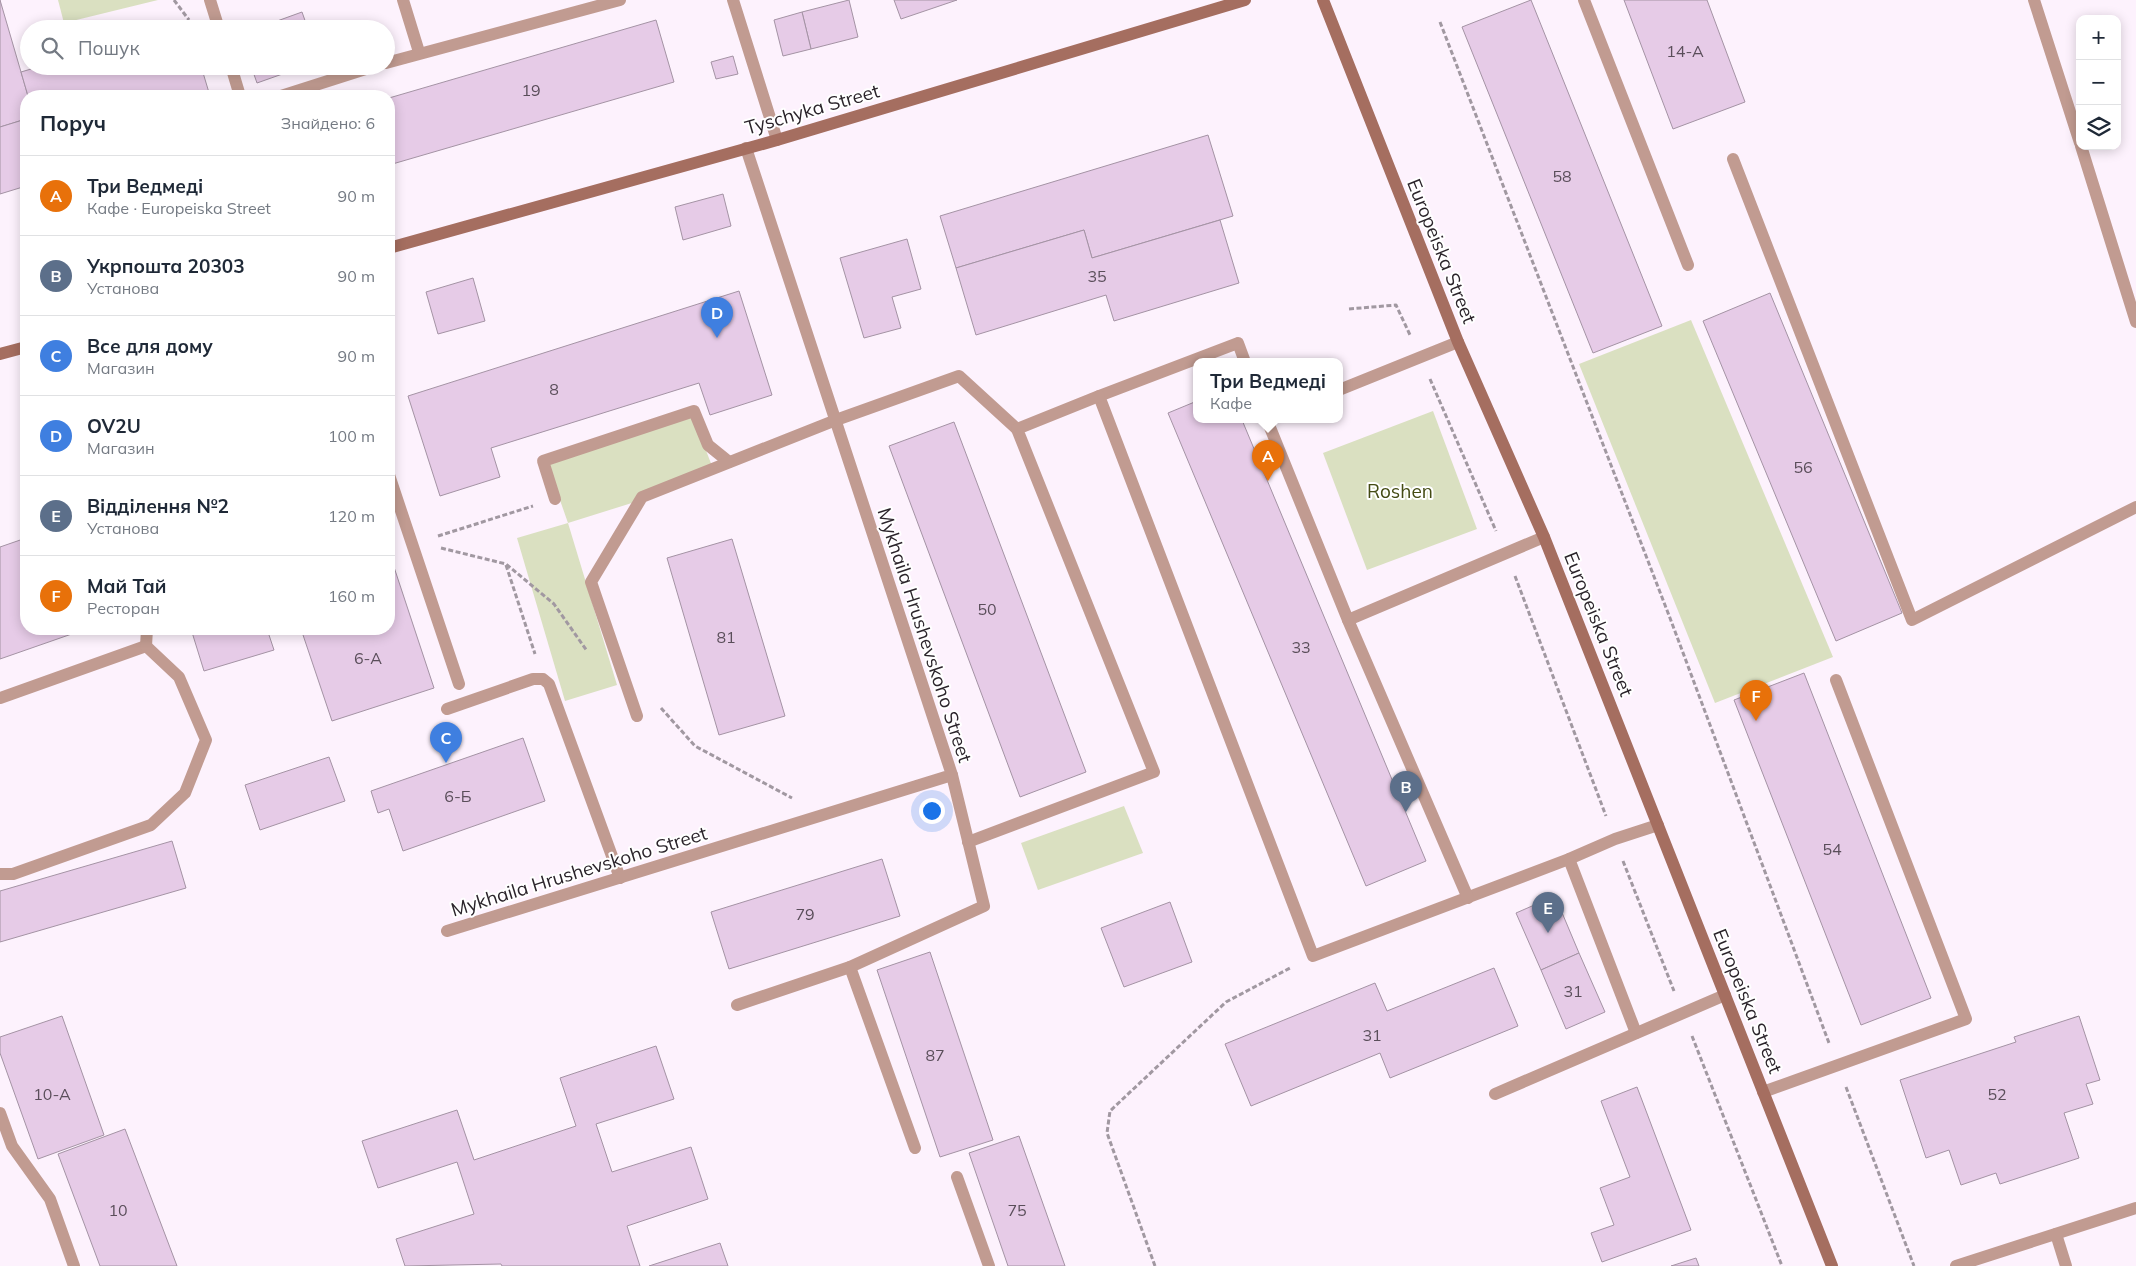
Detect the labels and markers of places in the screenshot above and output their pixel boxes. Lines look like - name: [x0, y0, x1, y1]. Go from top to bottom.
- pin: D: [701, 297, 733, 338]
- pin: A: [1252, 440, 1284, 481]
- pin: F: [1740, 680, 1772, 721]
- pin: C: [430, 722, 462, 763]
- pin: B: [1390, 771, 1422, 812]
- pin: E: [1532, 892, 1564, 933]

